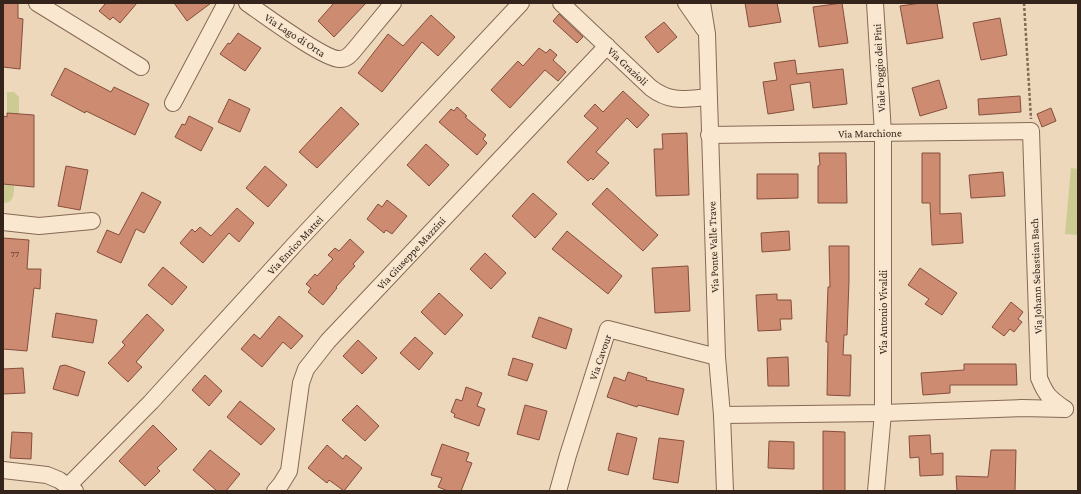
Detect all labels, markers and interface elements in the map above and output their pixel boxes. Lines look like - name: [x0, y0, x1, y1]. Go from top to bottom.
- street label: Via Lago di Orta: [262, 11, 328, 60]
- street label: Viale Poggio dei Pini: [871, 23, 888, 112]
- street label: Via Grazioli: [605, 44, 651, 88]
- street label: Via Marchione: [838, 126, 902, 140]
- street label: Via Ponte Valle Trave: [705, 201, 721, 293]
- street label: Via Enrico Mattei: [265, 213, 325, 277]
- street label: Via Giuseppe Mazzini: [374, 214, 448, 292]
- street label: Via Johann Sebastian Bach: [1028, 218, 1045, 334]
- house number: 77: [11, 249, 19, 259]
- street label: Via Antonio Vivaldi: [877, 270, 889, 354]
- street label: Via Cavour: [587, 332, 613, 382]

